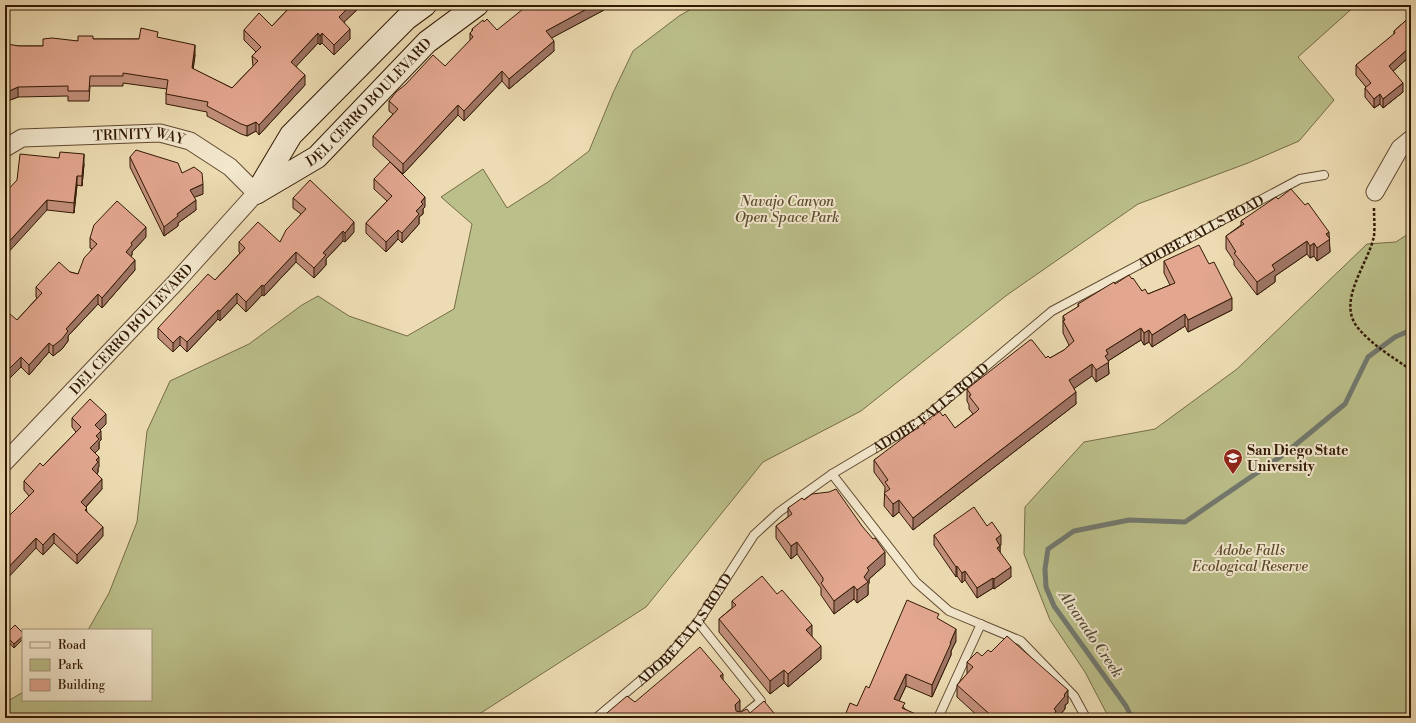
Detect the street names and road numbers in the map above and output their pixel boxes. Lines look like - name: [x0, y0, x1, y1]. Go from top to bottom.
- street label: DEL CERRO BOULEVARD: [303, 35, 436, 171]
- street label: TRINITY WAY: [93, 124, 187, 149]
- street label: ADOBE FALLS ROAD: [1133, 192, 1268, 274]
- street label: DEL CERRO BOULEVARD: [66, 260, 197, 399]
- street label: ADOBE FALLS ROAD: [868, 360, 993, 458]
- street label: ADOBE FALLS ROAD: [632, 570, 737, 691]

